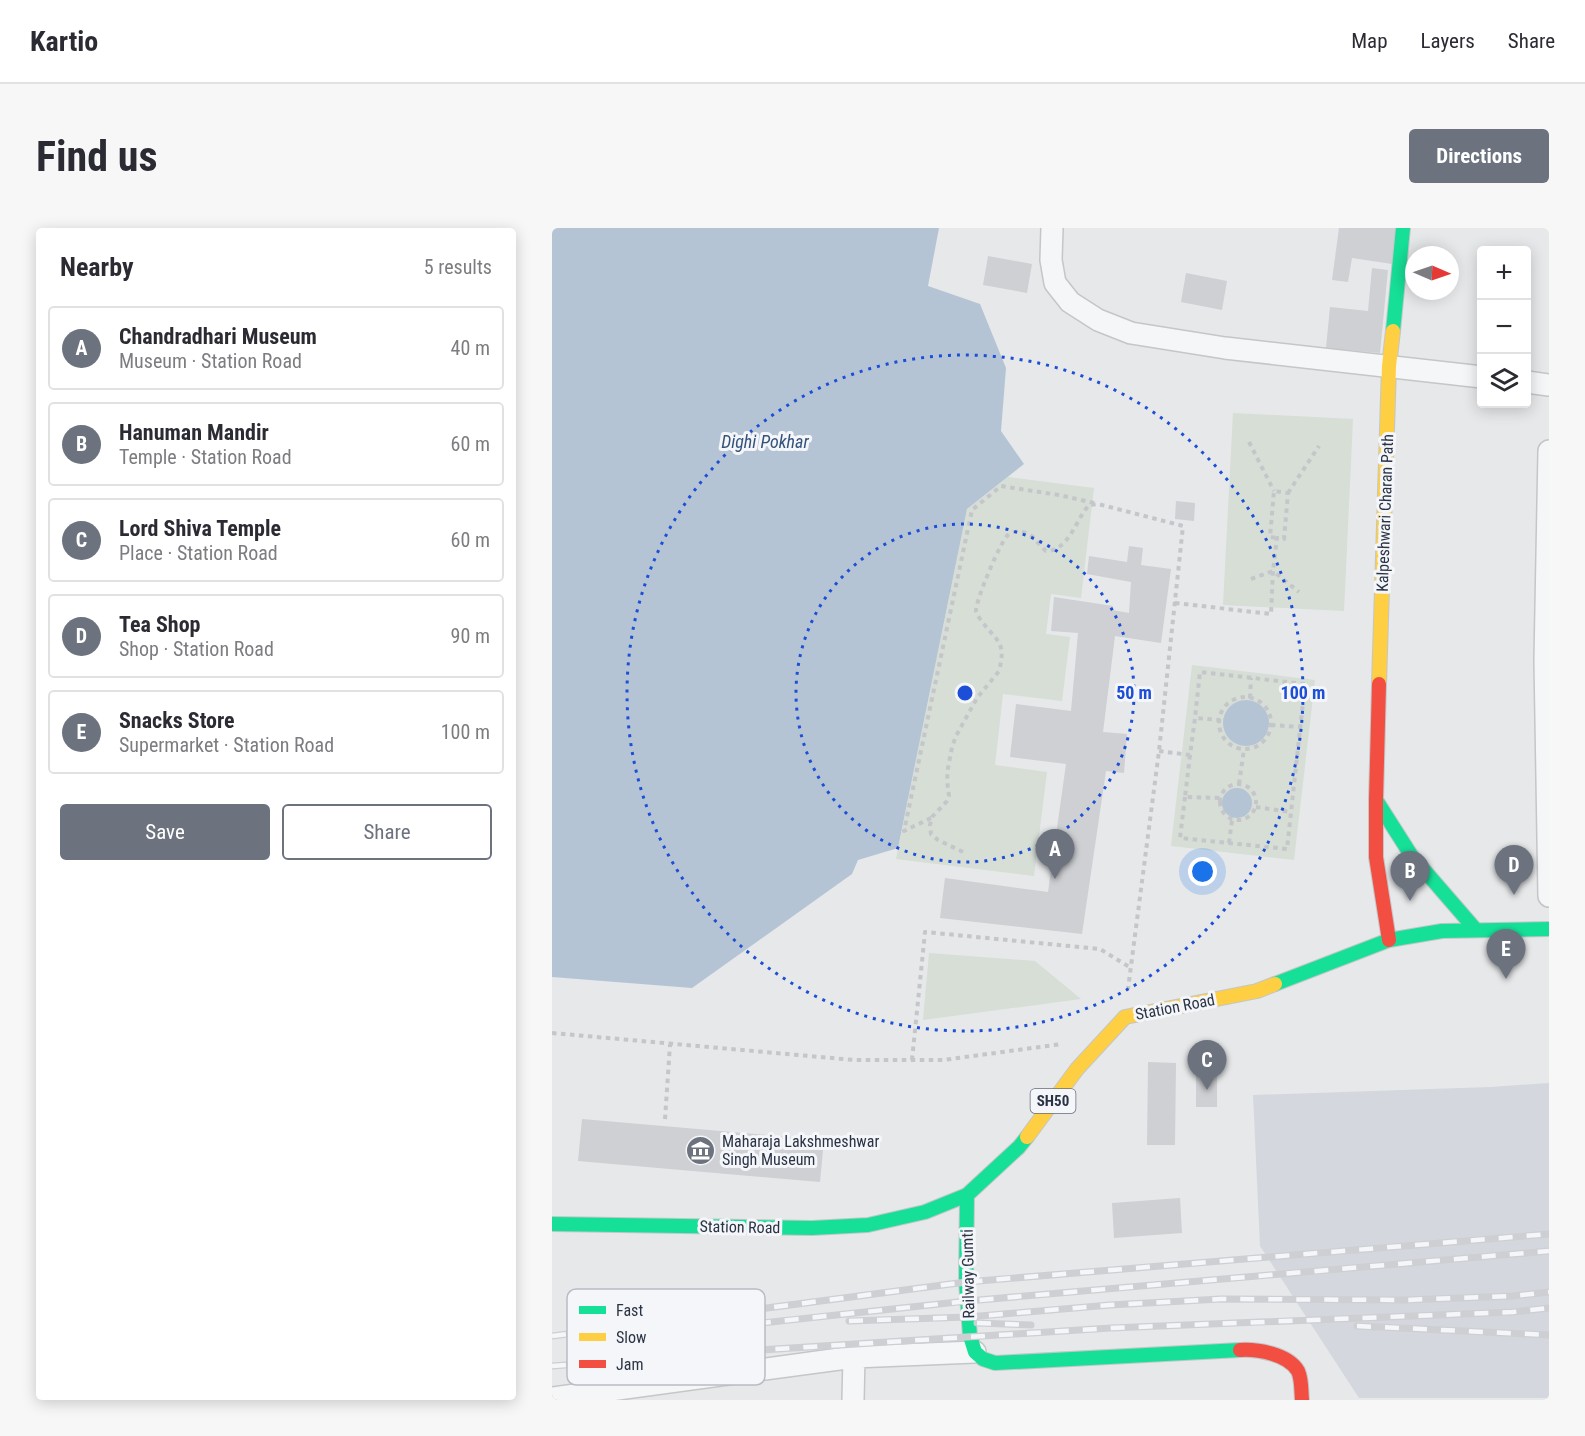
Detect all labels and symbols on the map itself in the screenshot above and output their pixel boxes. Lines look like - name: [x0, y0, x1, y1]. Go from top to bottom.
- north arrow: [1405, 246, 1459, 300]
- water label: Dighi Pokhar: [721, 431, 809, 452]
- street label: Kalpeshwari Charan Path: [1373, 434, 1397, 592]
- text: 50 m: [1116, 682, 1152, 703]
- text: 100 m: [1281, 682, 1325, 703]
- centre of rings: [955, 683, 975, 703]
- pin: A: [1036, 830, 1074, 879]
- pin: D: [1494, 846, 1534, 895]
- pin: B: [1390, 852, 1430, 901]
- your location: [1188, 857, 1217, 886]
- pin: E: [1486, 930, 1526, 979]
- street label: Station Road: [1134, 990, 1216, 1024]
- pin: C: [1188, 1040, 1226, 1090]
- road number: SH50: [1030, 1089, 1076, 1113]
- place label: Maharaja Lakshmeshwar Singh Museum: [722, 1132, 879, 1169]
- museum icon: Maharaja Lakshmeshwar Singh Museum: [685, 1134, 717, 1166]
- street label: Station Road: [699, 1217, 781, 1237]
- street label: Railway Gumti: [958, 1229, 978, 1319]
- legend: [567, 1289, 765, 1385]
- text: Fast: [616, 1301, 643, 1320]
- text: Slow: [616, 1328, 646, 1347]
- text: Jam: [616, 1355, 643, 1374]

